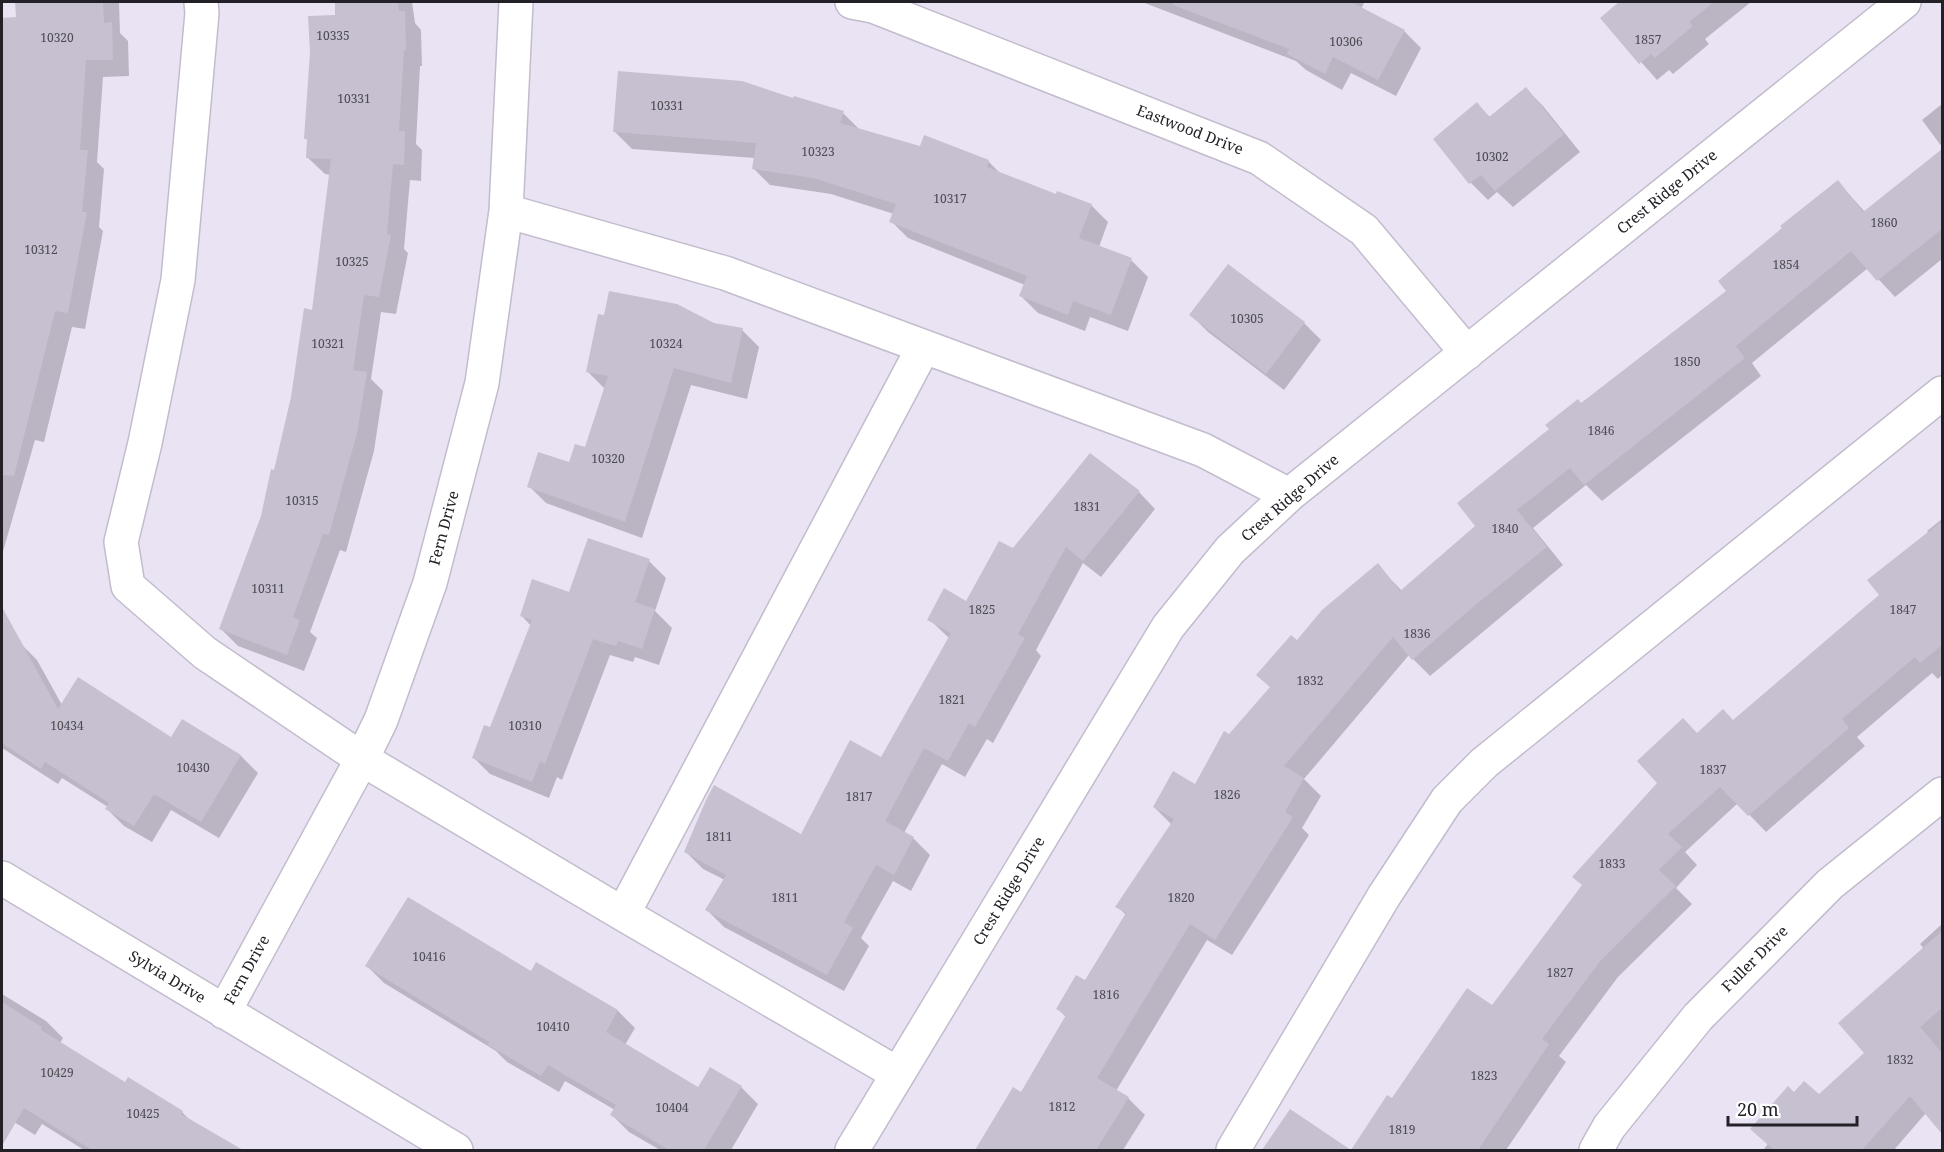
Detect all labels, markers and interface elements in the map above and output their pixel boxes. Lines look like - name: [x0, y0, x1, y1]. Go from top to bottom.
- house number: 10335: [316, 27, 350, 44]
- house number: 10320: [40, 29, 74, 46]
- house number: 1857: [1635, 31, 1662, 48]
- house number: 10306: [1329, 33, 1363, 50]
- house number: 10331: [337, 90, 371, 107]
- house number: 10331: [650, 97, 684, 114]
- street label: Eastwood Drive: [1134, 100, 1247, 159]
- house number: 10323: [801, 143, 835, 160]
- street label: Crest Ridge Drive: [1612, 145, 1721, 238]
- house number: 10302: [1475, 148, 1509, 165]
- house number: 10317: [933, 190, 967, 207]
- house number: 1860: [1871, 214, 1898, 231]
- house number: 10312: [24, 241, 58, 258]
- house number: 10325: [335, 253, 369, 270]
- house number: 1854: [1773, 256, 1800, 273]
- house number: 10305: [1230, 310, 1264, 327]
- house number: 10321: [311, 335, 345, 352]
- house number: 10324: [649, 335, 683, 352]
- house number: 1850: [1674, 353, 1701, 370]
- house number: 1846: [1588, 422, 1615, 439]
- street label: Crest Ridge Drive: [1236, 449, 1343, 545]
- house number: 10320: [591, 450, 625, 467]
- street label: Fern Drive: [423, 488, 463, 567]
- house number: 10315: [285, 492, 319, 509]
- house number: 1831: [1074, 498, 1100, 515]
- house number: 1840: [1492, 520, 1519, 537]
- house number: 10311: [251, 580, 285, 597]
- house number: 1825: [969, 601, 995, 618]
- house number: 1847: [1890, 601, 1917, 618]
- house number: 1836: [1404, 625, 1431, 642]
- house number: 1832: [1297, 672, 1323, 689]
- house number: 1821: [939, 691, 965, 708]
- house number: 10434: [50, 717, 84, 734]
- house number: 10310: [508, 717, 542, 734]
- house number: 10430: [176, 759, 210, 776]
- house number: 1837: [1700, 761, 1727, 778]
- house number: 1826: [1214, 786, 1241, 803]
- house number: 1817: [846, 788, 873, 805]
- house number: 1811: [706, 828, 732, 845]
- street label: Crest Ridge Drive: [968, 832, 1049, 949]
- house number: 1833: [1599, 855, 1626, 872]
- house number: 1811: [772, 889, 798, 906]
- house number: 1820: [1168, 889, 1195, 906]
- street label: Fuller Drive: [1717, 921, 1792, 996]
- street label: Fern Drive: [219, 931, 273, 1008]
- street label: Sylvia Drive: [125, 945, 210, 1007]
- house number: 10416: [412, 948, 446, 965]
- house number: 1827: [1547, 964, 1574, 981]
- house number: 1816: [1093, 986, 1120, 1003]
- house number: 10410: [536, 1018, 570, 1035]
- house number: 1832: [1887, 1051, 1913, 1068]
- house number: 10429: [40, 1064, 74, 1081]
- house number: 1823: [1471, 1067, 1498, 1084]
- scale bar: [1728, 1089, 1857, 1127]
- text: 20 m: [1737, 1097, 1779, 1121]
- house number: 1812: [1049, 1098, 1075, 1115]
- house number: 10404: [655, 1099, 689, 1116]
- house number: 10425: [126, 1105, 160, 1122]
- house number: 1819: [1389, 1121, 1415, 1138]

